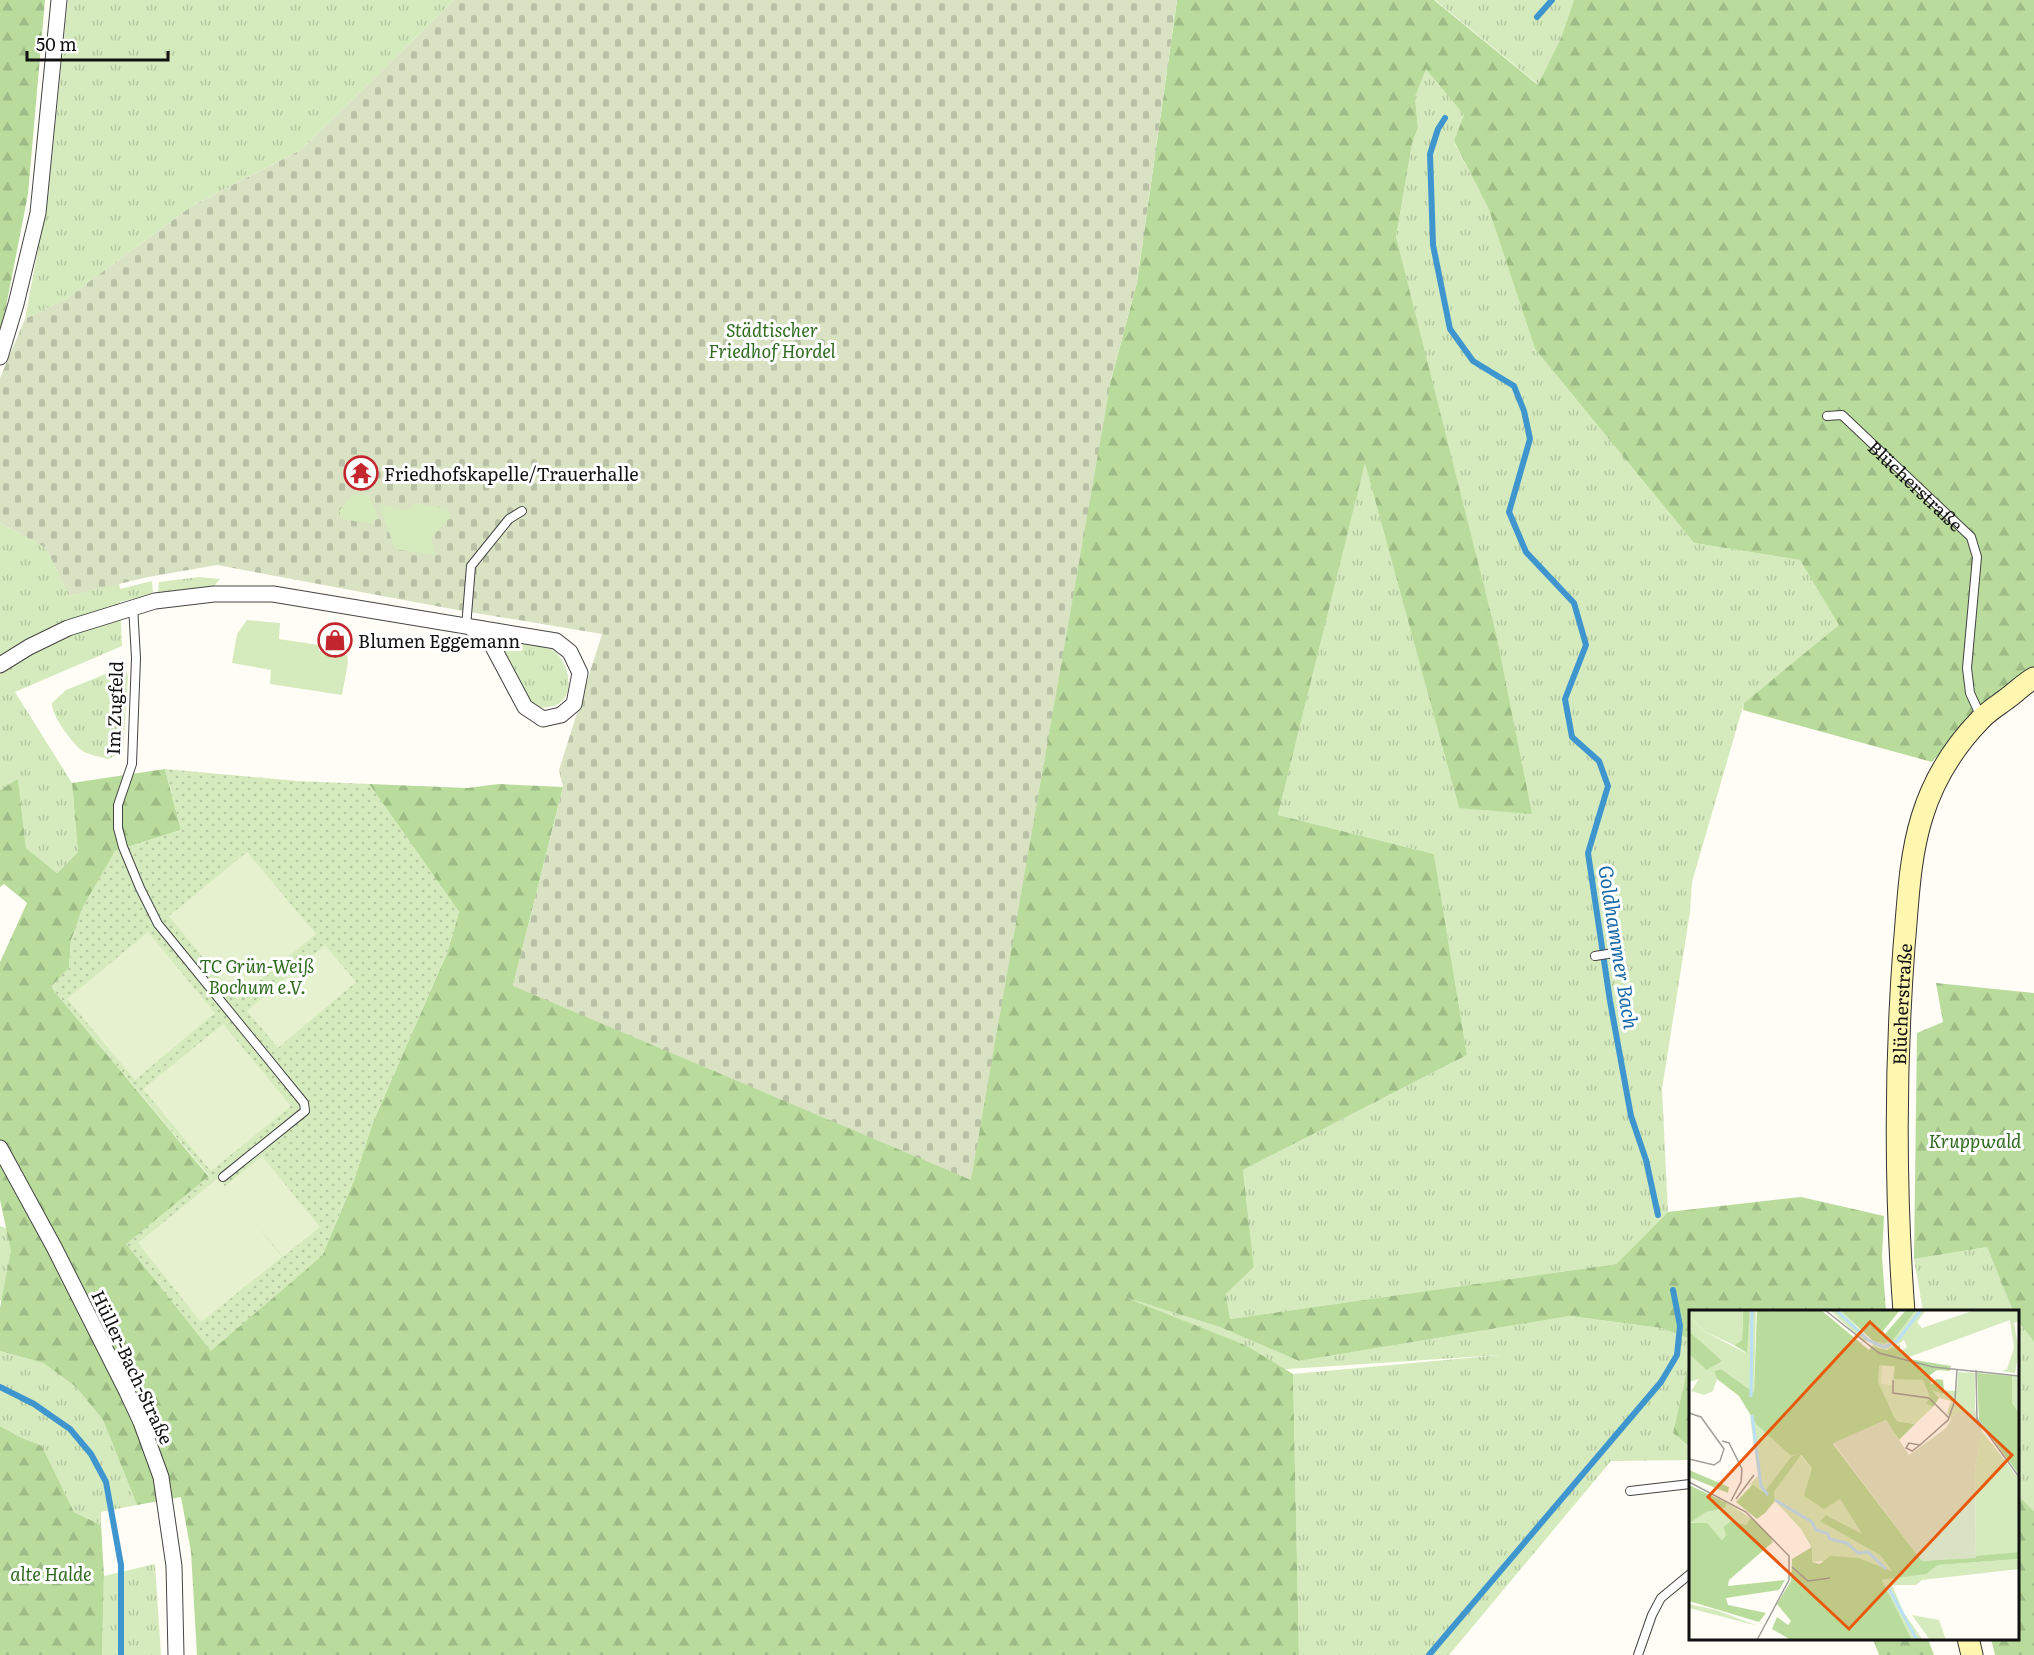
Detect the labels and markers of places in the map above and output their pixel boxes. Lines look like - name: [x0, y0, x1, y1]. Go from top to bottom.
- temple icon: Friedhofskapelle/Trauerhalle: [343, 455, 379, 491]
- place label: Friedhofskapelle/Trauerhalle: [384, 460, 639, 487]
- shop icon: Blumen Eggemann: [317, 622, 353, 658]
- place label: Blumen Eggemann: [358, 627, 520, 654]

